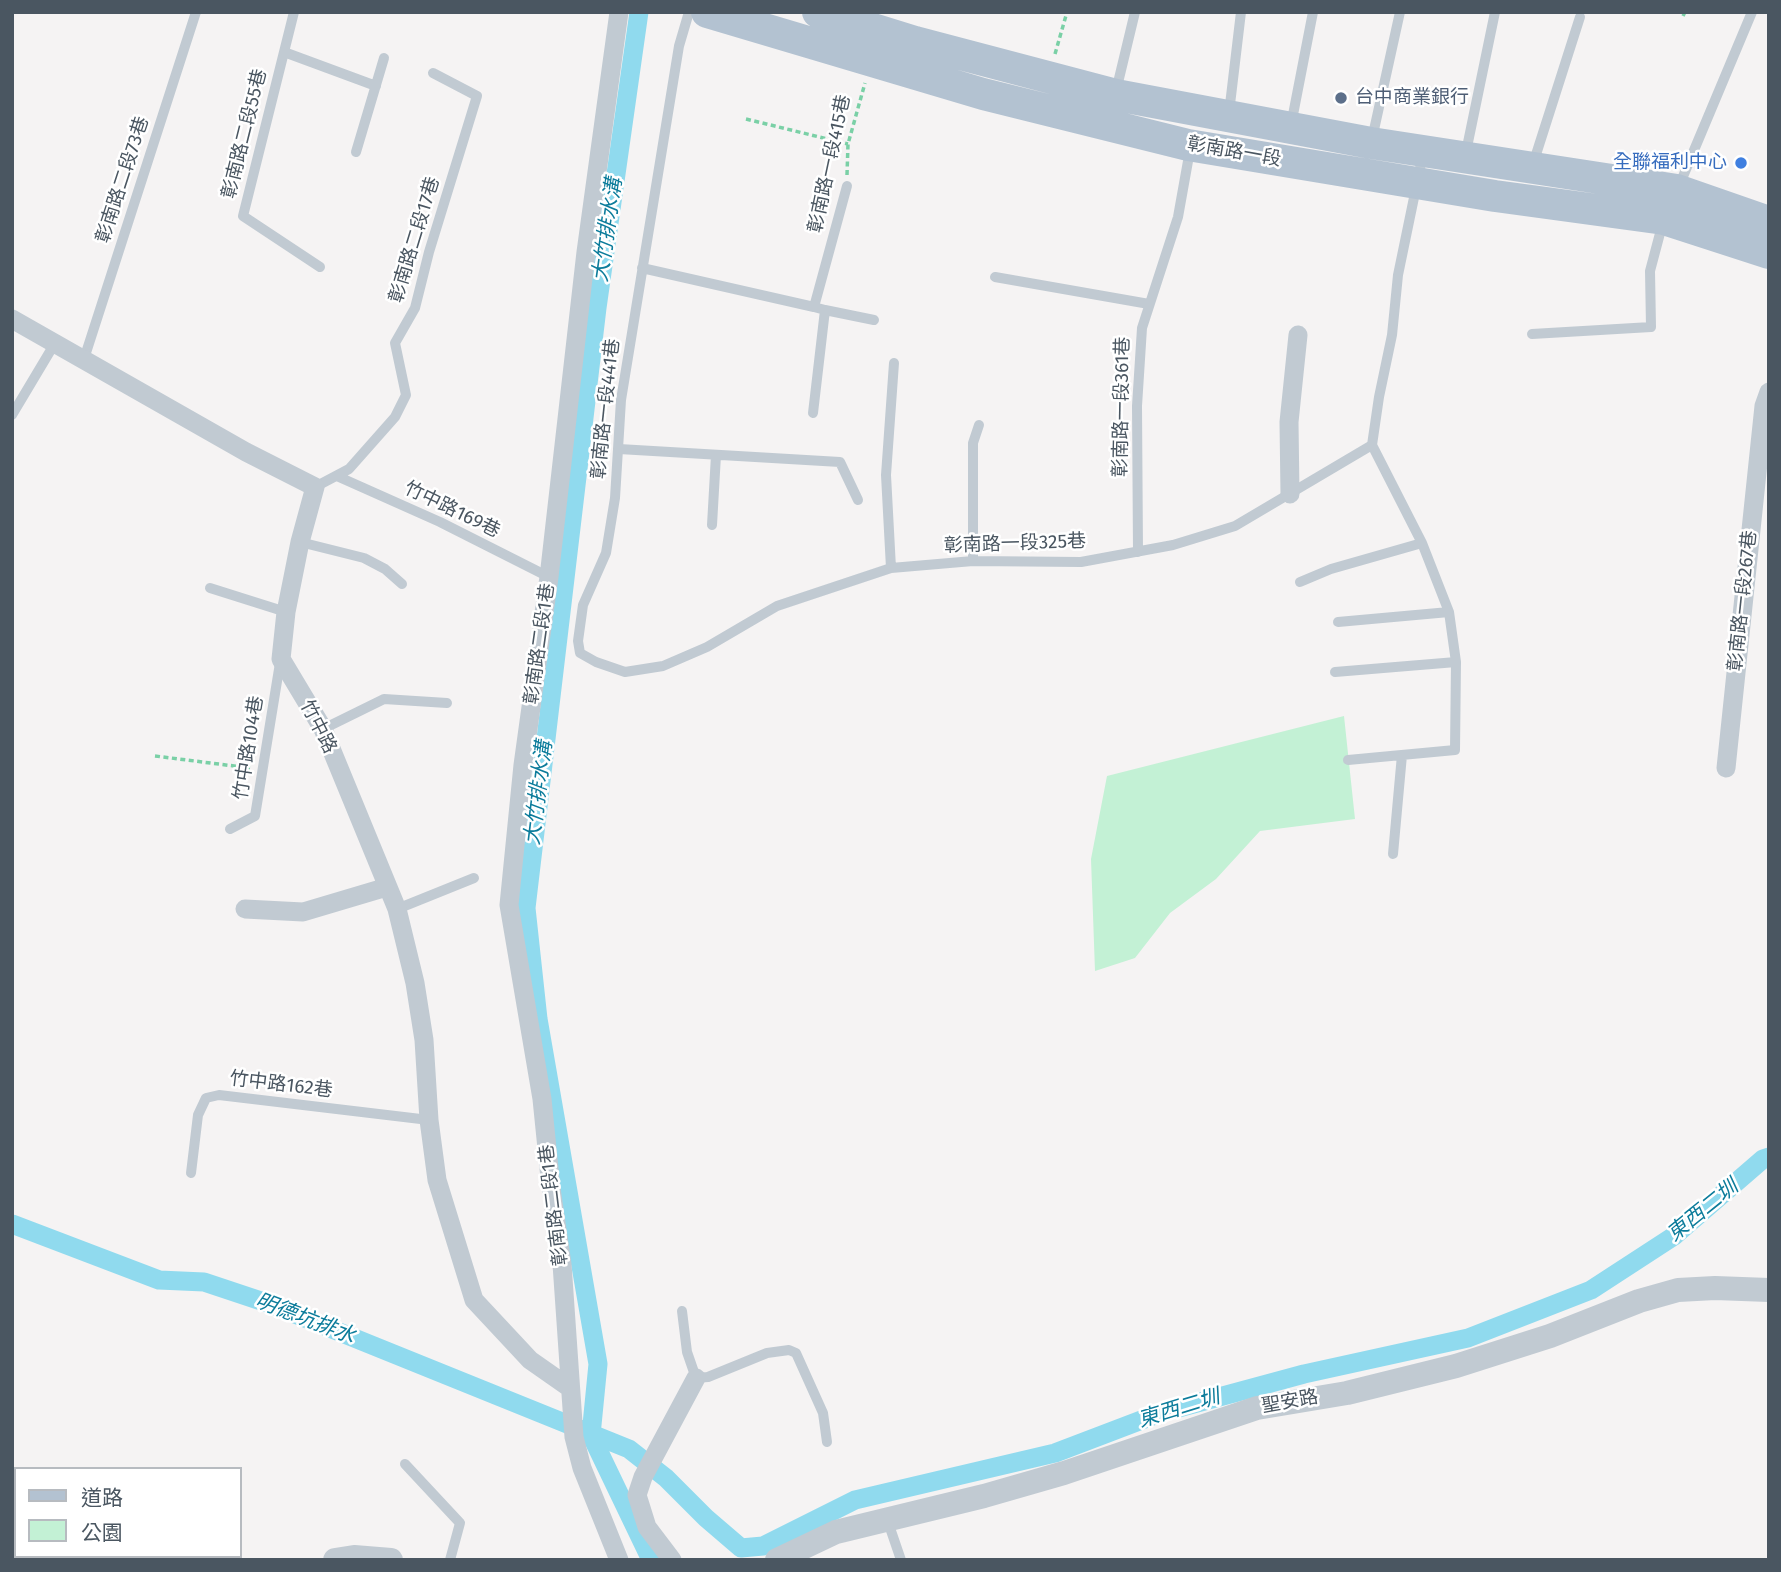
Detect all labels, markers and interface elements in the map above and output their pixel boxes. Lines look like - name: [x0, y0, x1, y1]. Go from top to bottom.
- street label: 彰南路二段55巷: [218, 67, 272, 201]
- place label: 台中商業銀行: [1355, 87, 1469, 109]
- marker: 台中商業銀行: [1333, 90, 1349, 106]
- street label: 彰南路一段415巷: [804, 93, 856, 235]
- street label: 彰南路二段73巷: [92, 114, 154, 246]
- street label: 彰南路一段: [1185, 133, 1283, 171]
- place label: 全聯福利中心: [1613, 152, 1727, 174]
- marker: 全聯福利中心: [1733, 155, 1749, 171]
- street label: 彰南路二段17巷: [385, 174, 445, 306]
- water label: 大竹排水溝: [588, 176, 628, 284]
- street label: 彰南路一段361巷: [1109, 336, 1135, 478]
- street label: 彰南路一段441巷: [587, 338, 625, 480]
- street label: 竹中路169巷: [400, 477, 504, 543]
- street label: 彰南路一段267巷: [1724, 529, 1762, 673]
- street label: 彰南路一段325巷: [944, 530, 1086, 558]
- street label: 彰南路二段1巷: [520, 582, 560, 706]
- street label: 竹中路104巷: [230, 694, 268, 802]
- street label: 竹中路: [295, 696, 341, 758]
- water label: 大竹排水溝: [520, 739, 558, 847]
- street label: 竹中路162巷: [228, 1067, 334, 1103]
- street label: 彰南路二段1巷: [535, 1143, 573, 1267]
- water label: 東西二圳: [1662, 1175, 1744, 1247]
- water label: 明德坑排水: [251, 1288, 359, 1350]
- water label: 東西二圳: [1135, 1385, 1223, 1433]
- street label: 聖安路: [1260, 1386, 1320, 1418]
- legend: [14, 1467, 242, 1558]
- text: 道路: [81, 1485, 123, 1511]
- text: 公園: [81, 1520, 123, 1546]

